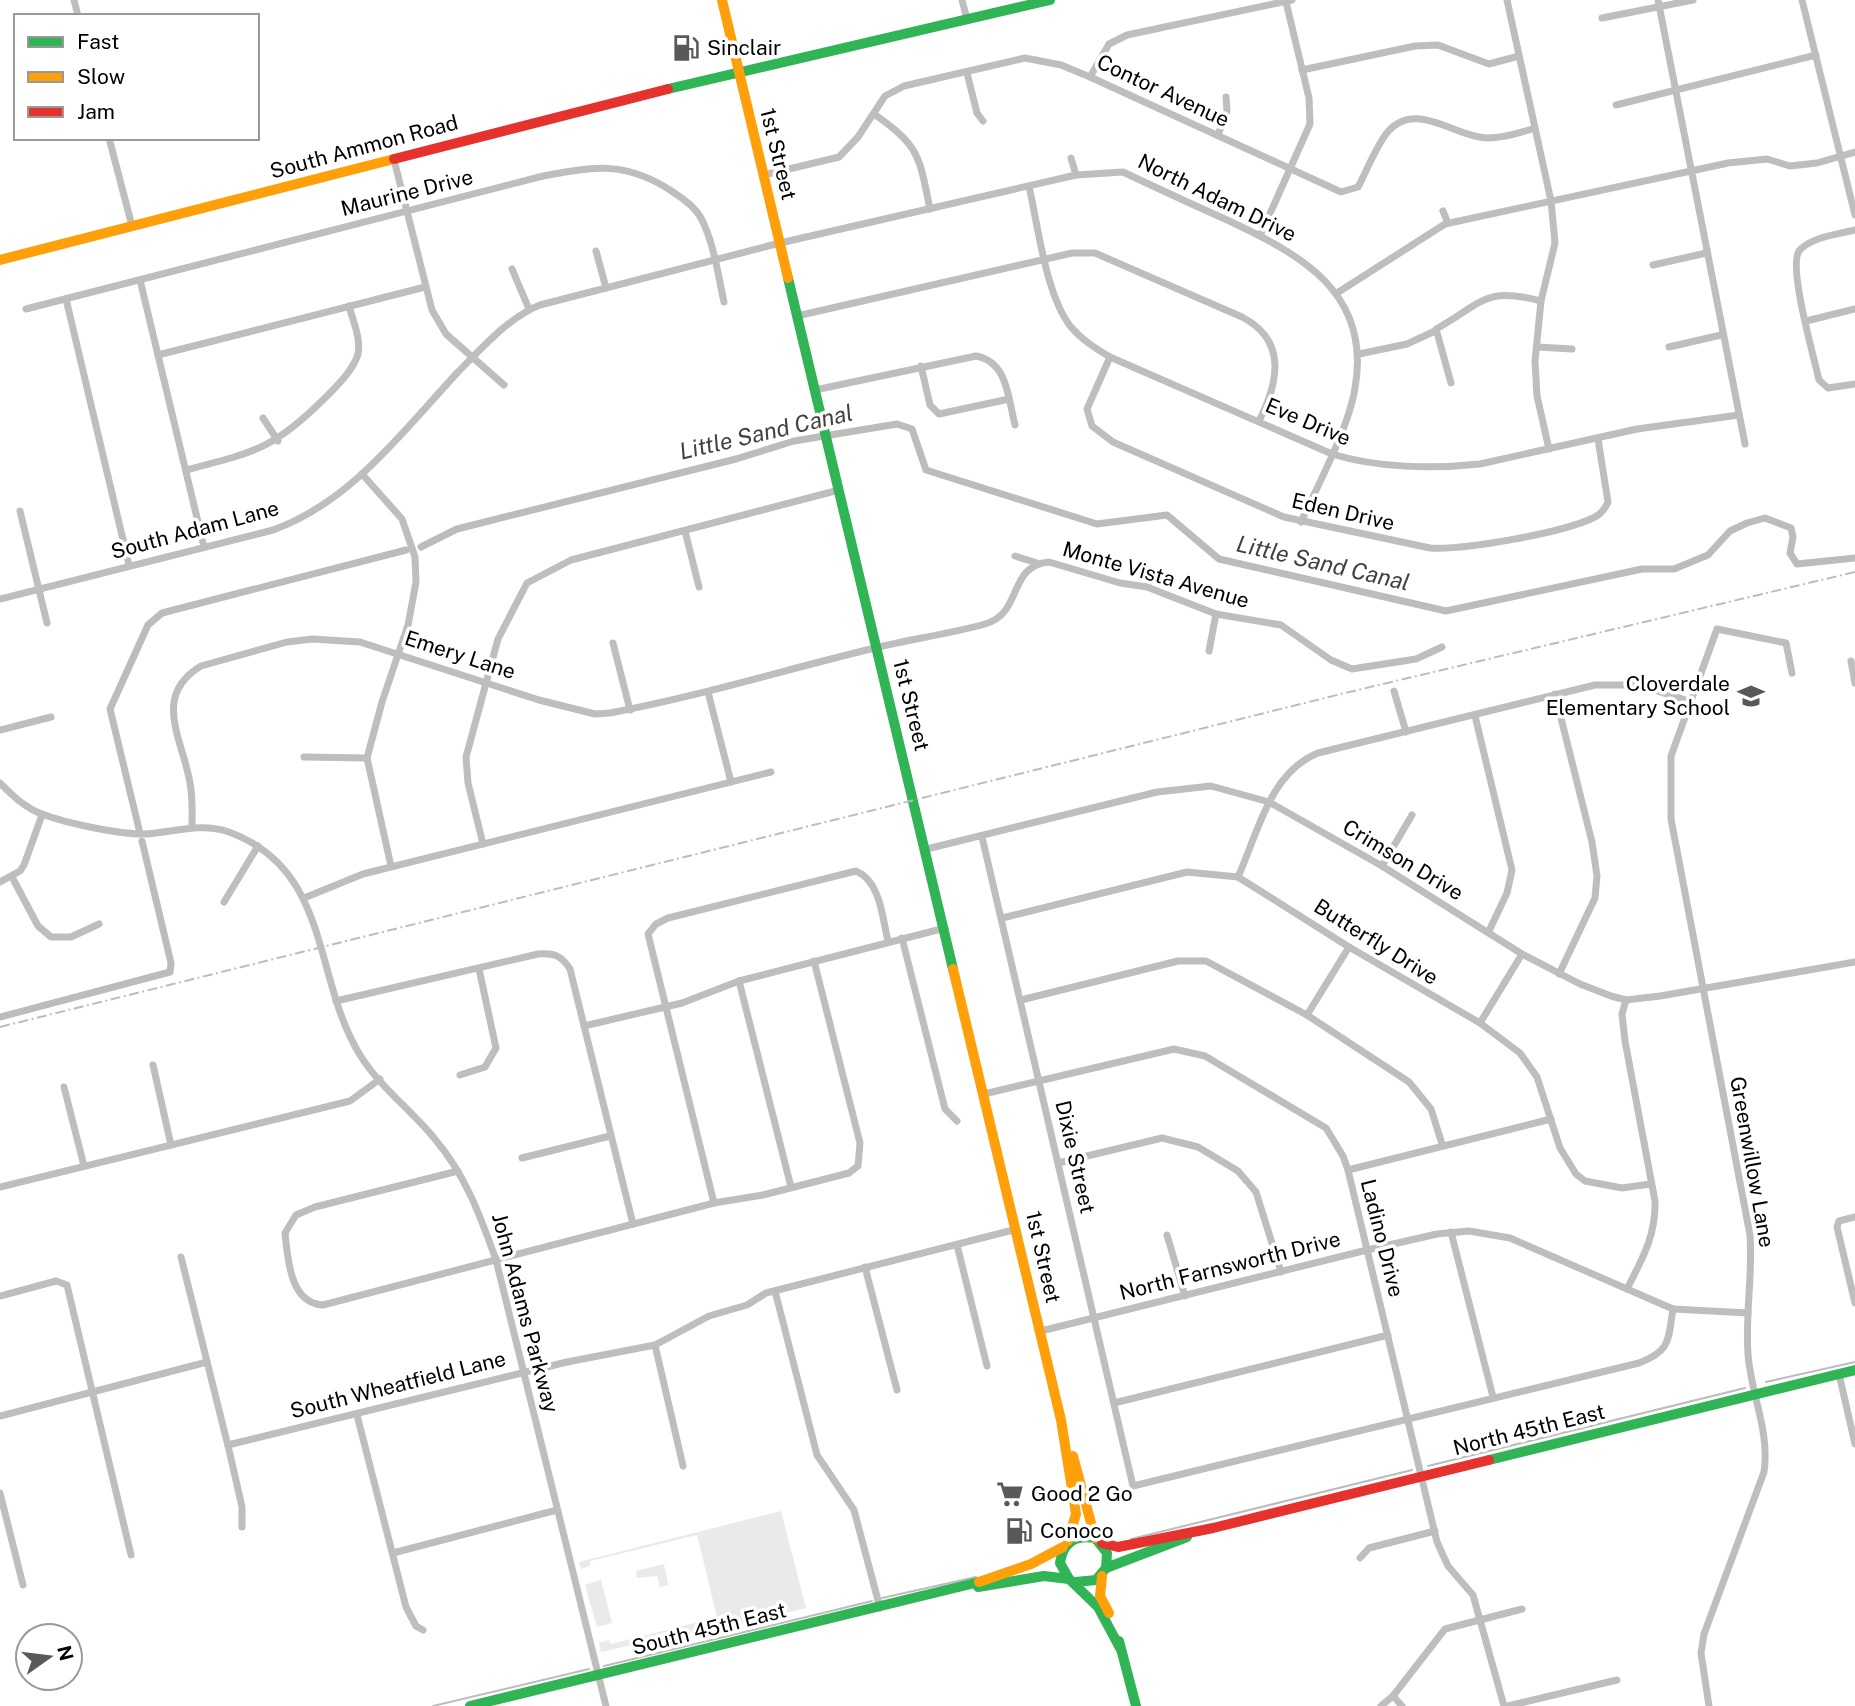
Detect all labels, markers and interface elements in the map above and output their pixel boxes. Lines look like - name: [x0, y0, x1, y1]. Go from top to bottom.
- legend: [14, 14, 259, 140]
- text: Fast: [77, 29, 119, 54]
- fuel station icon: Sinclair: [671, 33, 701, 63]
- place label: Sinclair: [707, 35, 781, 60]
- street label: Contor Avenue: [1093, 49, 1233, 132]
- text: Slow: [77, 64, 125, 89]
- text: Jam: [77, 99, 115, 124]
- street label: 1st Street: [755, 105, 802, 202]
- street label: South Ammon Road: [267, 109, 461, 184]
- street label: North Adam Drive: [1134, 148, 1301, 247]
- street label: Maurine Drive: [338, 164, 476, 221]
- street label: Eve Drive: [1262, 392, 1355, 451]
- water label: Little Sand Canal: [677, 398, 855, 465]
- street label: Eden Drive: [1289, 488, 1397, 535]
- street label: South Adam Lane: [108, 495, 282, 564]
- water label: Little Sand Canal: [1234, 529, 1412, 596]
- street label: Monte Vista Avenue: [1060, 536, 1252, 613]
- street label: Emery Lane: [402, 625, 519, 684]
- street label: 1st Street: [888, 656, 935, 753]
- place label: Cloverdale Elementary School: [1546, 671, 1730, 720]
- school or university icon: Cloverdale Elementary School: [1736, 681, 1766, 711]
- street label: Crimson Drive: [1339, 814, 1468, 905]
- street label: Butterfly Drive: [1309, 893, 1443, 990]
- street label: Greenwillow Lane: [1725, 1074, 1780, 1249]
- street label: Dixie Street: [1050, 1098, 1101, 1216]
- street label: Ladino Drive: [1356, 1176, 1409, 1299]
- street label: 1st Street: [1021, 1209, 1066, 1305]
- street label: John Adams Parkway: [487, 1210, 564, 1415]
- street label: North Farnsworth Drive: [1117, 1226, 1343, 1305]
- street label: South Wheatfield Lane: [287, 1346, 508, 1423]
- street label: North 45th East: [1450, 1399, 1607, 1460]
- supermarket icon: Good 2 Go: [995, 1479, 1025, 1509]
- place label: Good 2 Go: [1031, 1481, 1133, 1506]
- fuel station icon: Conoco: [1004, 1516, 1034, 1546]
- place label: Conoco: [1040, 1518, 1114, 1543]
- street label: South 45th East: [629, 1597, 789, 1660]
- north arrow: [14, 1622, 84, 1692]
- text: N: [53, 1643, 78, 1663]

